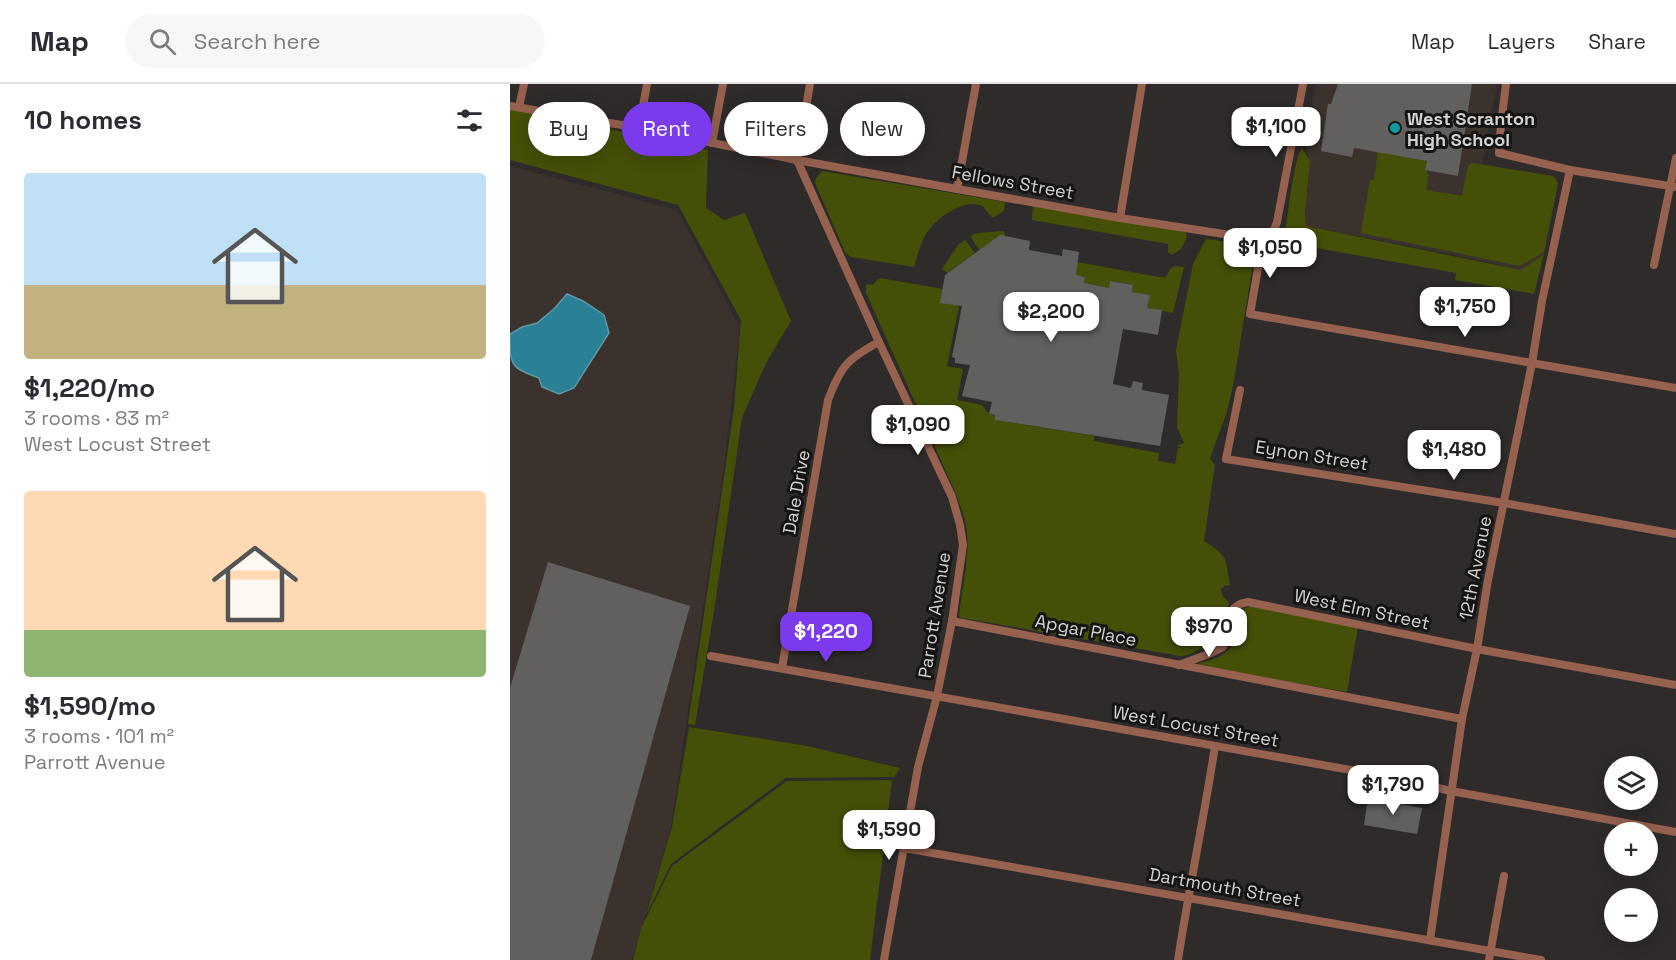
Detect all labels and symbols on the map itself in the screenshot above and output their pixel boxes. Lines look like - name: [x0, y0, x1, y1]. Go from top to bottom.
- pin: $1,100: [1227, 107, 1325, 158]
- place label: West Scranton High School: [1407, 107, 1535, 151]
- marker: West Scranton High School: [1388, 121, 1402, 135]
- street label: Fellows Street: [950, 160, 1076, 204]
- pin: $1,050: [1221, 228, 1319, 279]
- pin: $1,750: [1416, 287, 1514, 338]
- pin: $2,200: [1002, 292, 1100, 343]
- pin: $1,090: [869, 405, 967, 456]
- pin: $1,480: [1405, 430, 1503, 481]
- street label: Eynon Street: [1254, 435, 1370, 475]
- street label: Dale Drive: [777, 448, 815, 536]
- street label: 12th Avenue: [1454, 514, 1496, 622]
- street label: Parrott Avenue: [913, 550, 955, 680]
- street label: West Elm Street: [1292, 583, 1432, 635]
- pin: $970: [1173, 607, 1245, 658]
- street label: Apgar Place: [1033, 609, 1139, 651]
- pin: $1,220: [777, 612, 875, 663]
- street label: West Locust Street: [1111, 700, 1281, 752]
- pin: $1,790: [1344, 765, 1442, 816]
- pin: $1,590: [840, 810, 938, 861]
- street label: Dartmouth Street: [1147, 862, 1303, 912]

